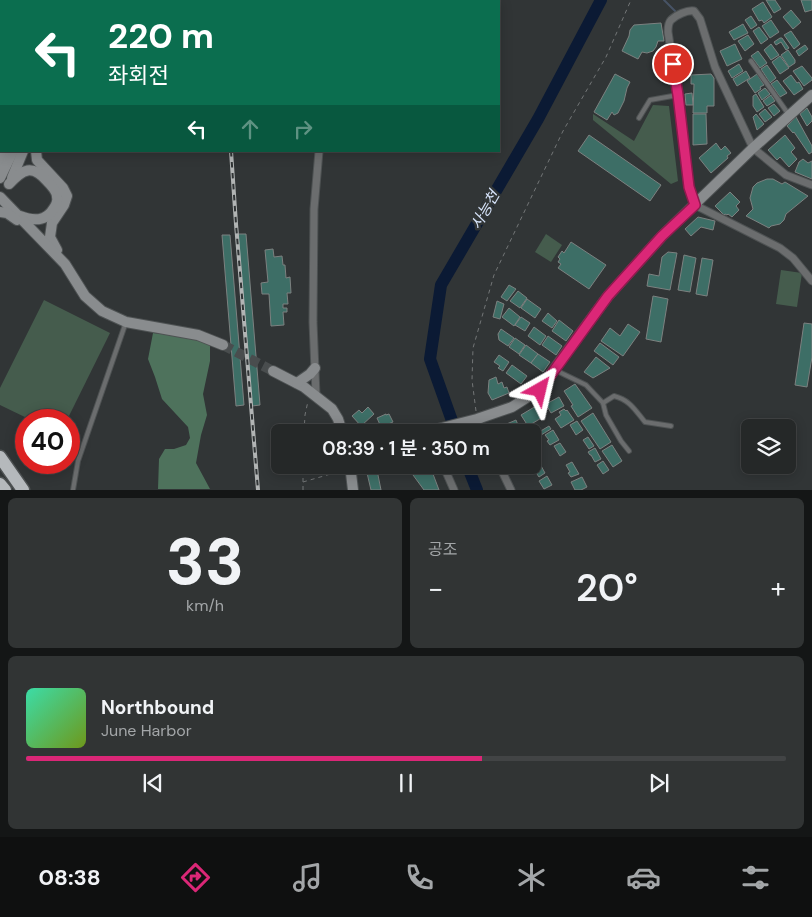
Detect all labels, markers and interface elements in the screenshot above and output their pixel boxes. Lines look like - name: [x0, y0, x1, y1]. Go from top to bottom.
- text: 220 m: [108, 13, 214, 59]
- icon: left: [25, 20, 90, 85]
- pin: [652, 43, 694, 85]
- icon: arrive: [659, 50, 687, 78]
- text: 좌회전: [108, 61, 169, 90]
- icon: left: [183, 115, 211, 143]
- icon: ahead: [236, 115, 264, 143]
- icon: right: [289, 115, 317, 143]
- water label: 사능천: [466, 185, 505, 233]
- position arrow: [513, 363, 565, 415]
- speed limit sign: 40: [15, 409, 80, 474]
- map controls: [741, 419, 796, 474]
- button: layers: [741, 419, 796, 474]
- text: 08:39 · 1 분 · 350 m: [322, 436, 490, 461]
- text: 33: [166, 520, 244, 604]
- text: 공조: [428, 539, 457, 560]
- text: 20°: [576, 563, 638, 613]
- text: −: [428, 570, 443, 607]
- text: +: [771, 570, 786, 607]
- text: km/h: [186, 595, 224, 616]
- text: Northbound: [101, 695, 214, 720]
- text: June Harbor: [101, 720, 192, 741]
- icon: previous: [139, 769, 167, 797]
- icon: pause: [392, 769, 420, 797]
- icon: next: [645, 769, 673, 797]
- icon: directions: [178, 860, 213, 895]
- icon: music: [290, 860, 325, 895]
- icon: phone: [402, 860, 437, 895]
- icon: climate: [514, 860, 549, 895]
- icon: car: [626, 860, 661, 895]
- icon: filters: [738, 860, 773, 895]
- text: 08:38: [39, 863, 101, 892]

